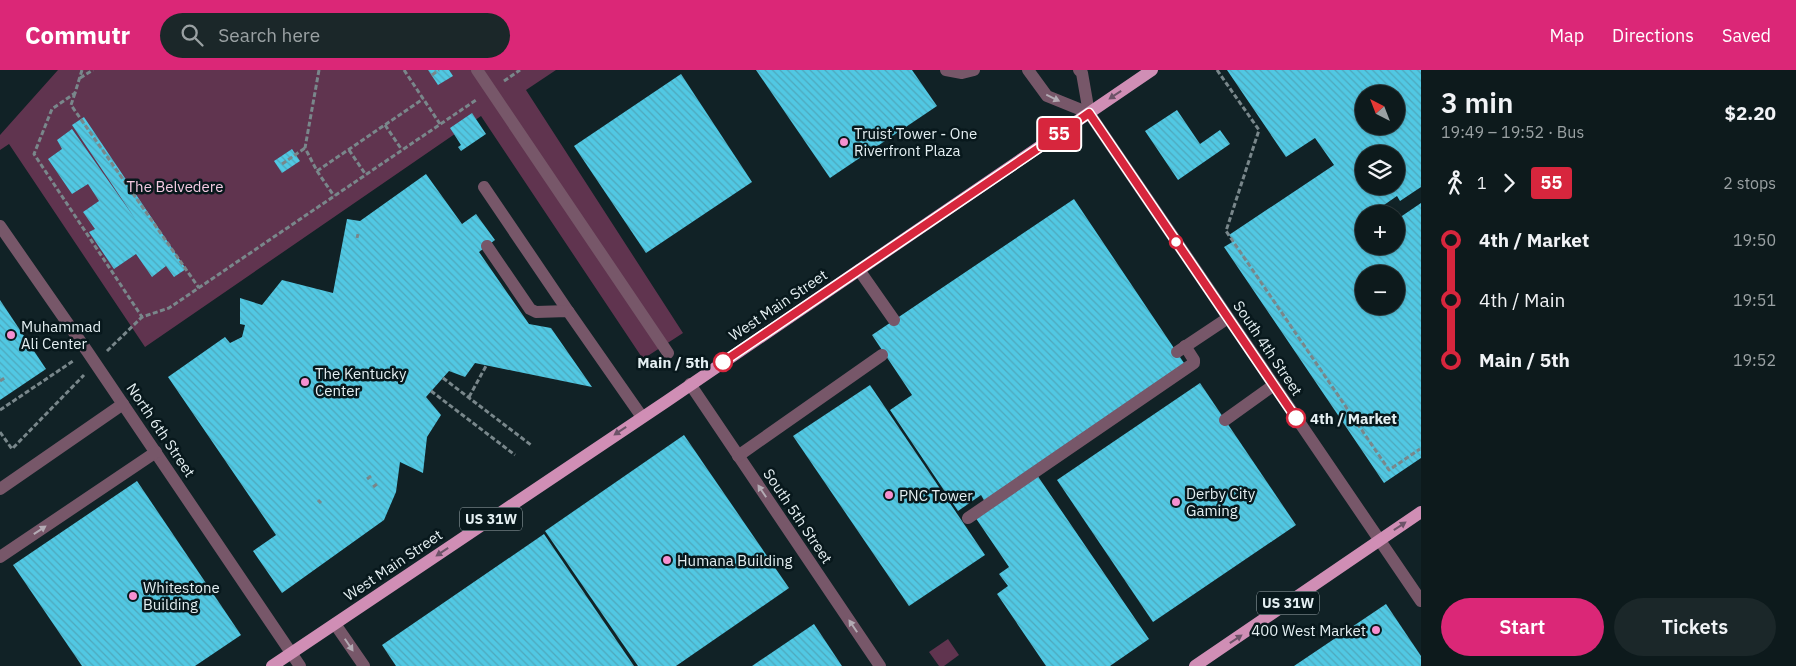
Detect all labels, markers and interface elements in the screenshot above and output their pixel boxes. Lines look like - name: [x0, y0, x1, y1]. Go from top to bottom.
- search box: [160, 13, 510, 58]
- text: Commutr: [25, 19, 130, 51]
- icon: search: [178, 21, 206, 49]
- text: Search here: [218, 23, 320, 47]
- text: Map: [1549, 24, 1584, 47]
- text: Directions: [1612, 24, 1694, 47]
- text: Saved: [1722, 24, 1771, 47]
- text: 3 min: [1441, 84, 1513, 121]
- north arrow: [1355, 85, 1405, 135]
- map controls: [1355, 85, 1405, 315]
- one-way arrow: [1108, 90, 1122, 100]
- one-way arrow: [1046, 94, 1061, 102]
- text: $2.20: [1724, 101, 1776, 125]
- line badge: 55: [1036, 118, 1082, 150]
- text: 55: [1048, 122, 1070, 145]
- text: 19:49 – 19:52 · Bus: [1441, 122, 1584, 142]
- place label: Truist Tower - One Riverfront Plaza: [854, 124, 977, 160]
- marker: Truist Tower - One Riverfront Plaza: [838, 136, 850, 148]
- button: layers: [1355, 145, 1405, 195]
- icon: walk: [1441, 169, 1469, 197]
- icon: forward: [1495, 169, 1523, 197]
- text: 55: [1541, 171, 1562, 194]
- text: 1: [1477, 173, 1487, 193]
- text: 2 stops: [1723, 173, 1776, 193]
- park label: The Belvedere: [127, 177, 223, 196]
- button: +: [1355, 205, 1405, 255]
- text: 4th / Market: [1479, 228, 1589, 252]
- text: 19:50: [1733, 230, 1776, 250]
- unlabelled marker: [1169, 235, 1183, 249]
- street label: West Main Street: [725, 265, 831, 345]
- button: −: [1355, 265, 1405, 315]
- text: 4th / Main: [1479, 288, 1565, 312]
- text: 19:51: [1733, 290, 1776, 310]
- street label: South 4th Street: [1229, 297, 1307, 399]
- place label: Muhammad Ali Center: [21, 317, 101, 353]
- marker: Muhammad Ali Center: [5, 329, 17, 341]
- text: Main / 5th: [1479, 348, 1570, 372]
- text: 19:52: [1733, 350, 1776, 370]
- marker: Main / 5th: [713, 352, 733, 372]
- place label: Main / 5th: [637, 353, 709, 372]
- place label: The Kentucky Center: [315, 364, 407, 400]
- marker: The Kentucky Center: [299, 376, 311, 388]
- street label: North 6th Street: [123, 379, 199, 481]
- marker: 4th / Market: [1286, 408, 1306, 428]
- place label: 4th / Market: [1310, 409, 1397, 428]
- one-way arrow: [614, 427, 627, 436]
- street label: South 5th Street: [759, 465, 837, 567]
- one-way arrow: [757, 484, 766, 498]
- place label: Derby City Gaming: [1186, 484, 1256, 520]
- place label: PNC Tower: [899, 486, 973, 505]
- marker: PNC Tower: [883, 489, 895, 501]
- marker: Derby City Gaming: [1170, 496, 1182, 508]
- road number: US 31W: [460, 508, 522, 530]
- one-way arrow: [1394, 521, 1407, 531]
- one-way arrow: [34, 525, 47, 535]
- street label: West Main Street: [340, 525, 446, 605]
- one-way arrow: [435, 547, 449, 557]
- place label: Humana Building: [677, 551, 792, 570]
- marker: Humana Building: [661, 554, 673, 566]
- place label: Whitestone Building: [143, 578, 220, 614]
- marker: Whitestone Building: [127, 590, 139, 602]
- road number: US 31W: [1257, 592, 1319, 614]
- button: Start: [1441, 598, 1604, 656]
- button: Tickets: [1614, 598, 1776, 656]
- one-way arrow: [848, 619, 857, 632]
- place label: 400 West Market: [1251, 621, 1366, 640]
- marker: 400 West Market: [1370, 624, 1382, 636]
- one-way arrow: [1229, 634, 1242, 644]
- one-way arrow: [345, 638, 354, 652]

